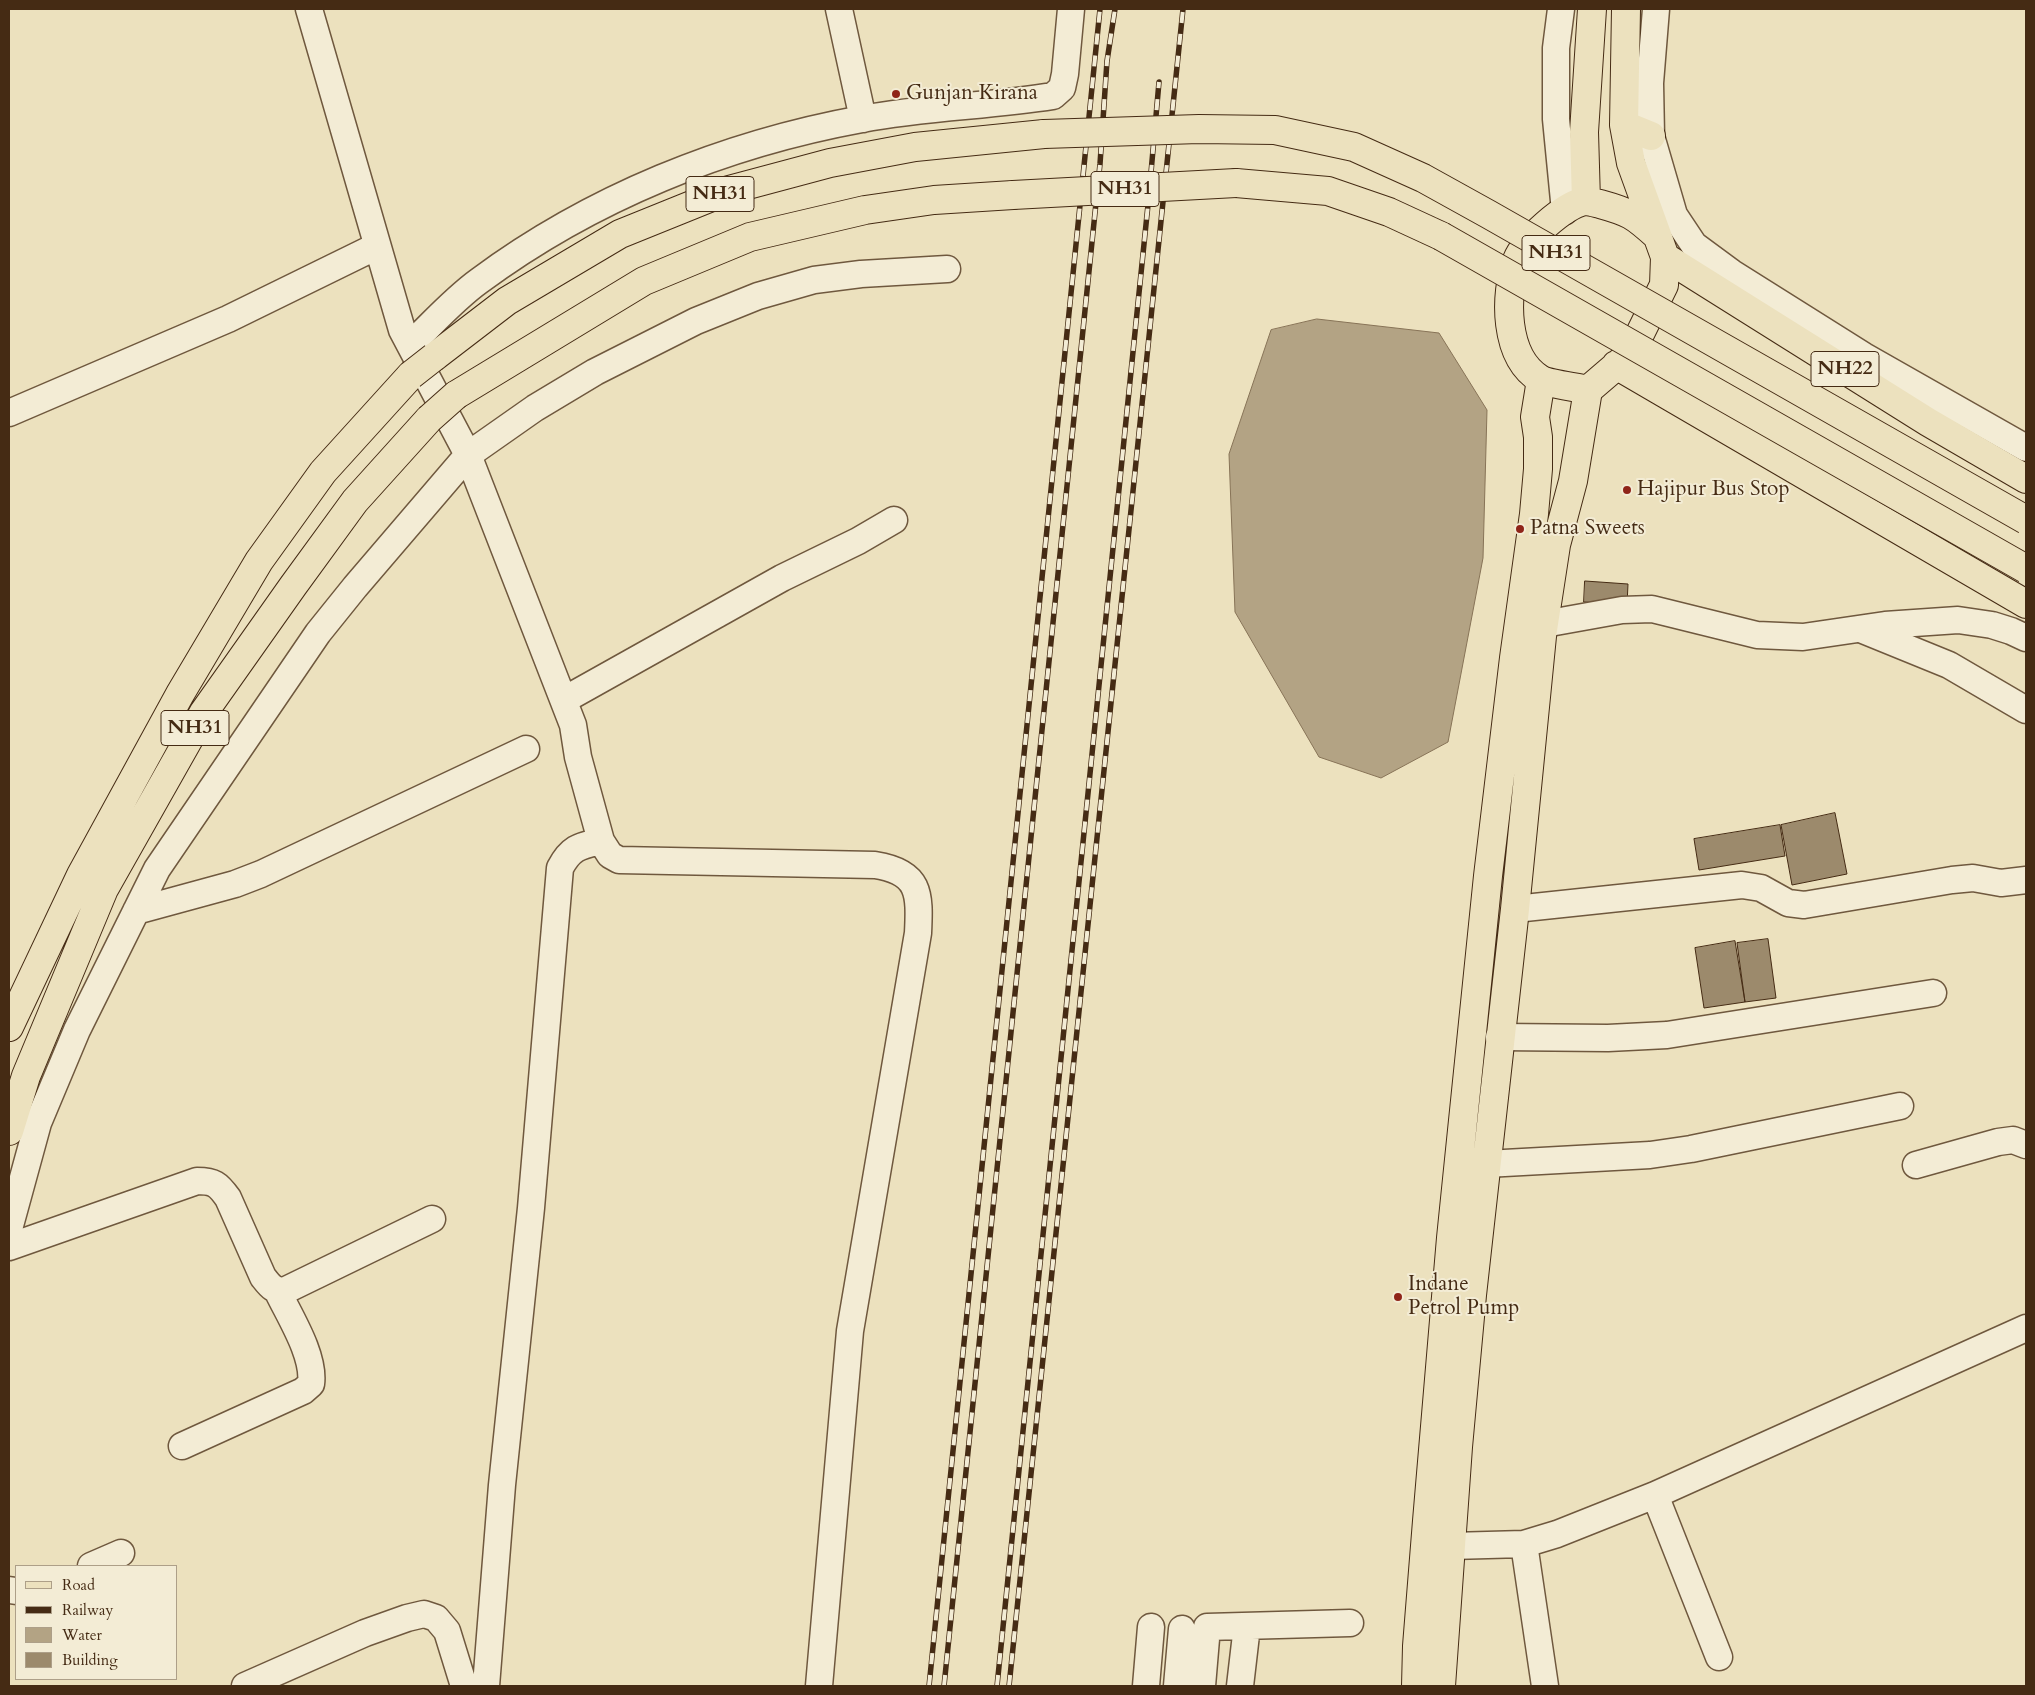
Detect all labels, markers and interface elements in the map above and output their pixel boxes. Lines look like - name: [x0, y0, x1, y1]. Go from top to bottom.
- place label: Gunjan Kirana: [906, 81, 1038, 107]
- marker: Gunjan Kirana: [890, 88, 902, 100]
- road number: NH31: [1091, 172, 1159, 206]
- road number: NH31: [686, 176, 754, 212]
- road number: NH31: [1522, 236, 1590, 270]
- road number: NH22: [1811, 352, 1879, 386]
- place label: Hajipur Bus Stop: [1637, 477, 1790, 503]
- marker: Hajipur Bus Stop: [1621, 484, 1633, 496]
- place label: Patna Sweets: [1530, 516, 1645, 542]
- marker: Patna Sweets: [1514, 523, 1526, 535]
- road number: NH31: [161, 710, 229, 746]
- place label: Indane Petrol Pump: [1408, 1272, 1519, 1322]
- marker: Indane Petrol Pump: [1392, 1291, 1404, 1303]
- legend: [15, 1565, 178, 1680]
- text: Road: [62, 1575, 95, 1595]
- text: Railway: [62, 1600, 113, 1620]
- text: Water: [62, 1625, 102, 1645]
- text: Building: [62, 1650, 118, 1670]

